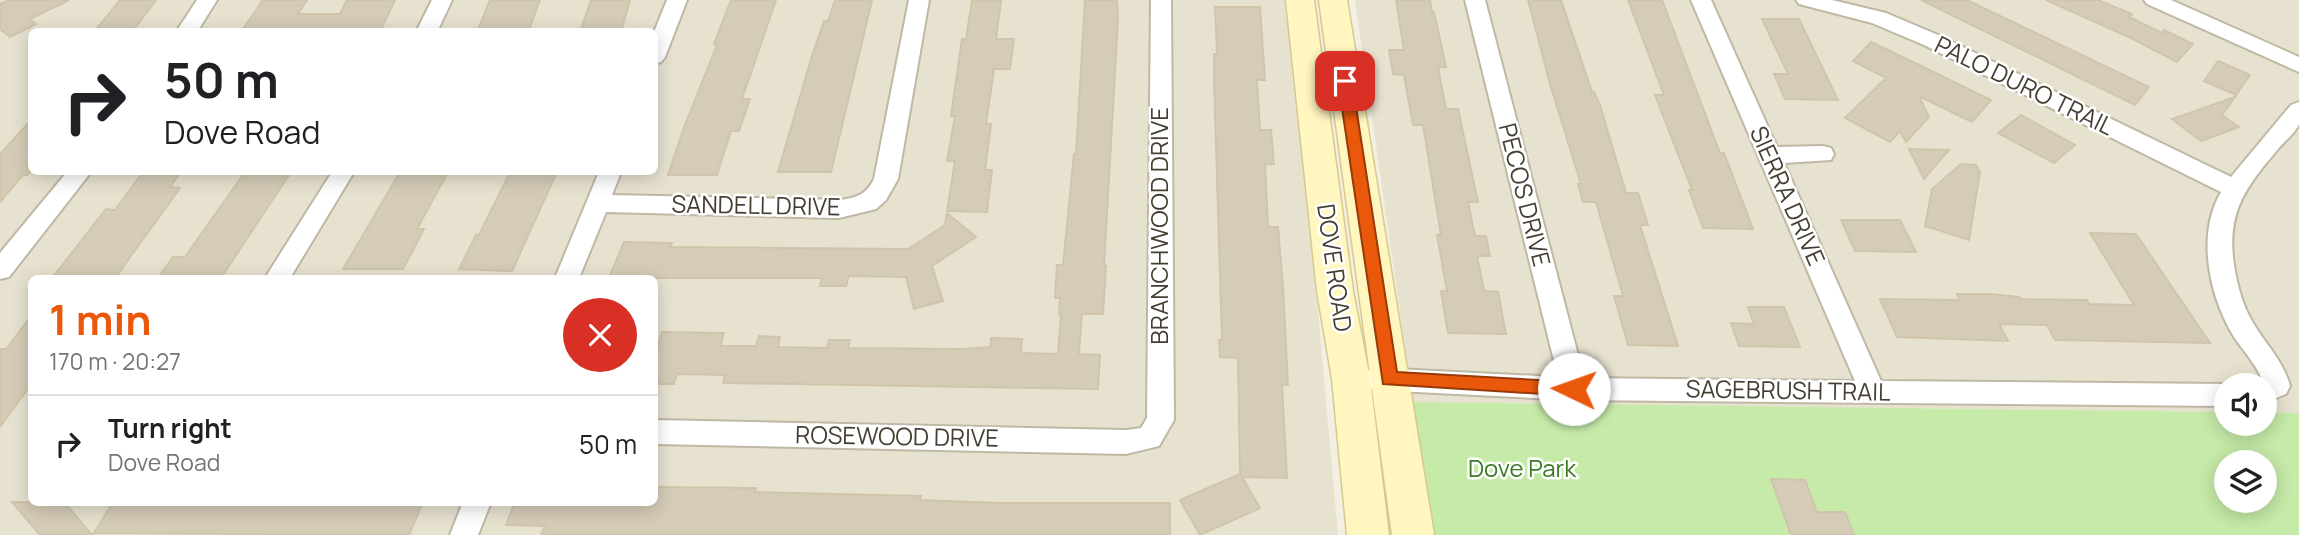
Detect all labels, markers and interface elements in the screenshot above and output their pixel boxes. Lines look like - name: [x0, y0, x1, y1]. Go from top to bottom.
- street label: PALO DURO TRAIL: [1930, 27, 2120, 142]
- text: 50 m: [164, 46, 279, 113]
- pin: [1315, 51, 1375, 111]
- icon: right: [49, 56, 140, 147]
- icon: arrive: [1326, 62, 1364, 100]
- street label: BRANCHWOOD DRIVE: [1142, 107, 1175, 345]
- text: Dove Road: [164, 110, 320, 154]
- street label: PECOS DRIVE: [1492, 119, 1559, 270]
- street label: SIERRA DRIVE: [1743, 120, 1834, 270]
- street label: SANDELL DRIVE: [671, 187, 841, 222]
- street label: DOVE ROAD: [1310, 202, 1361, 334]
- text: 1 min: [49, 290, 152, 348]
- button: close: [563, 298, 637, 372]
- text: 170 m · 20:27: [49, 345, 181, 377]
- position arrow: [1537, 352, 1611, 426]
- street label: SAGEBRUSH TRAIL: [1685, 371, 1891, 408]
- map controls: [2214, 373, 2277, 513]
- button: sound: [2214, 373, 2277, 436]
- text: Turn right: [108, 410, 232, 446]
- street label: ROSEWOOD DRIVE: [795, 417, 999, 454]
- icon: right: [49, 425, 87, 463]
- text: 50 m: [579, 426, 637, 462]
- text: Dove Road: [108, 446, 220, 478]
- button: layers: [2214, 450, 2277, 513]
- park label: Dove Park: [1468, 451, 1577, 484]

